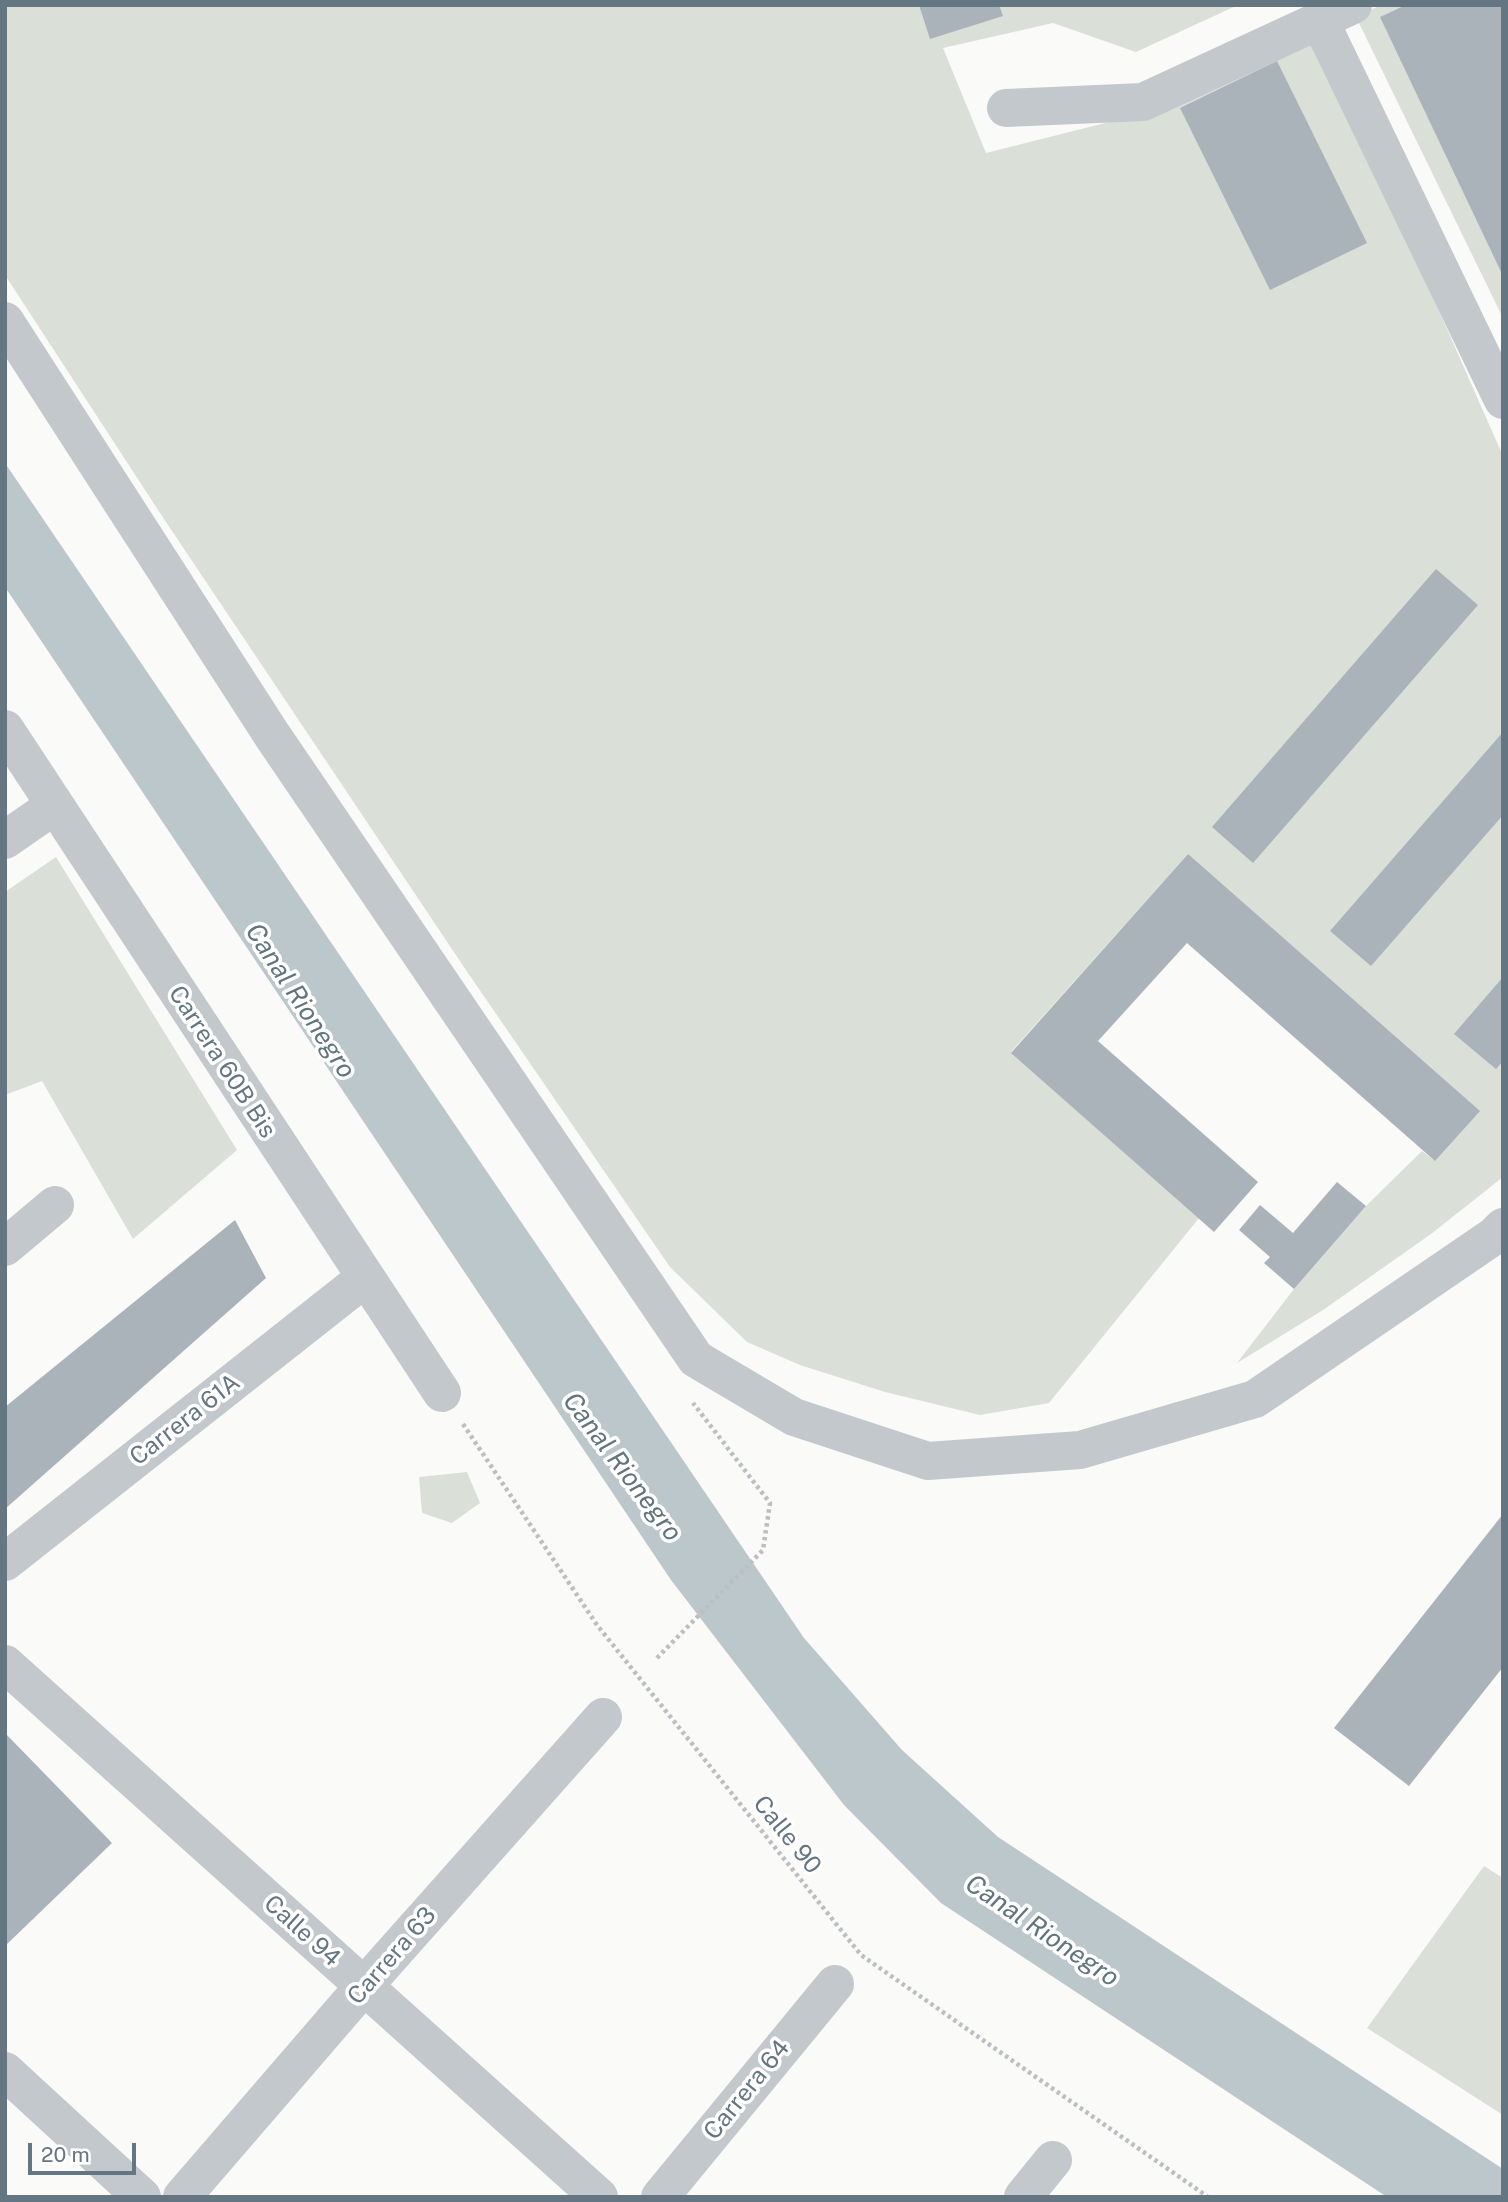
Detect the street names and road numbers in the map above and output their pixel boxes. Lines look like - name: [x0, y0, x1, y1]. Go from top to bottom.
- street label: Carrera 60B Bis: [162, 981, 282, 1143]
- street label: Carrera 61A: [124, 1368, 246, 1472]
- street label: Calle 90: [747, 1790, 827, 1880]
- street label: Calle 94: [258, 1889, 346, 1973]
- street label: Carrera 63: [342, 1901, 442, 2011]
- street label: Carrera 64: [698, 2034, 796, 2146]

